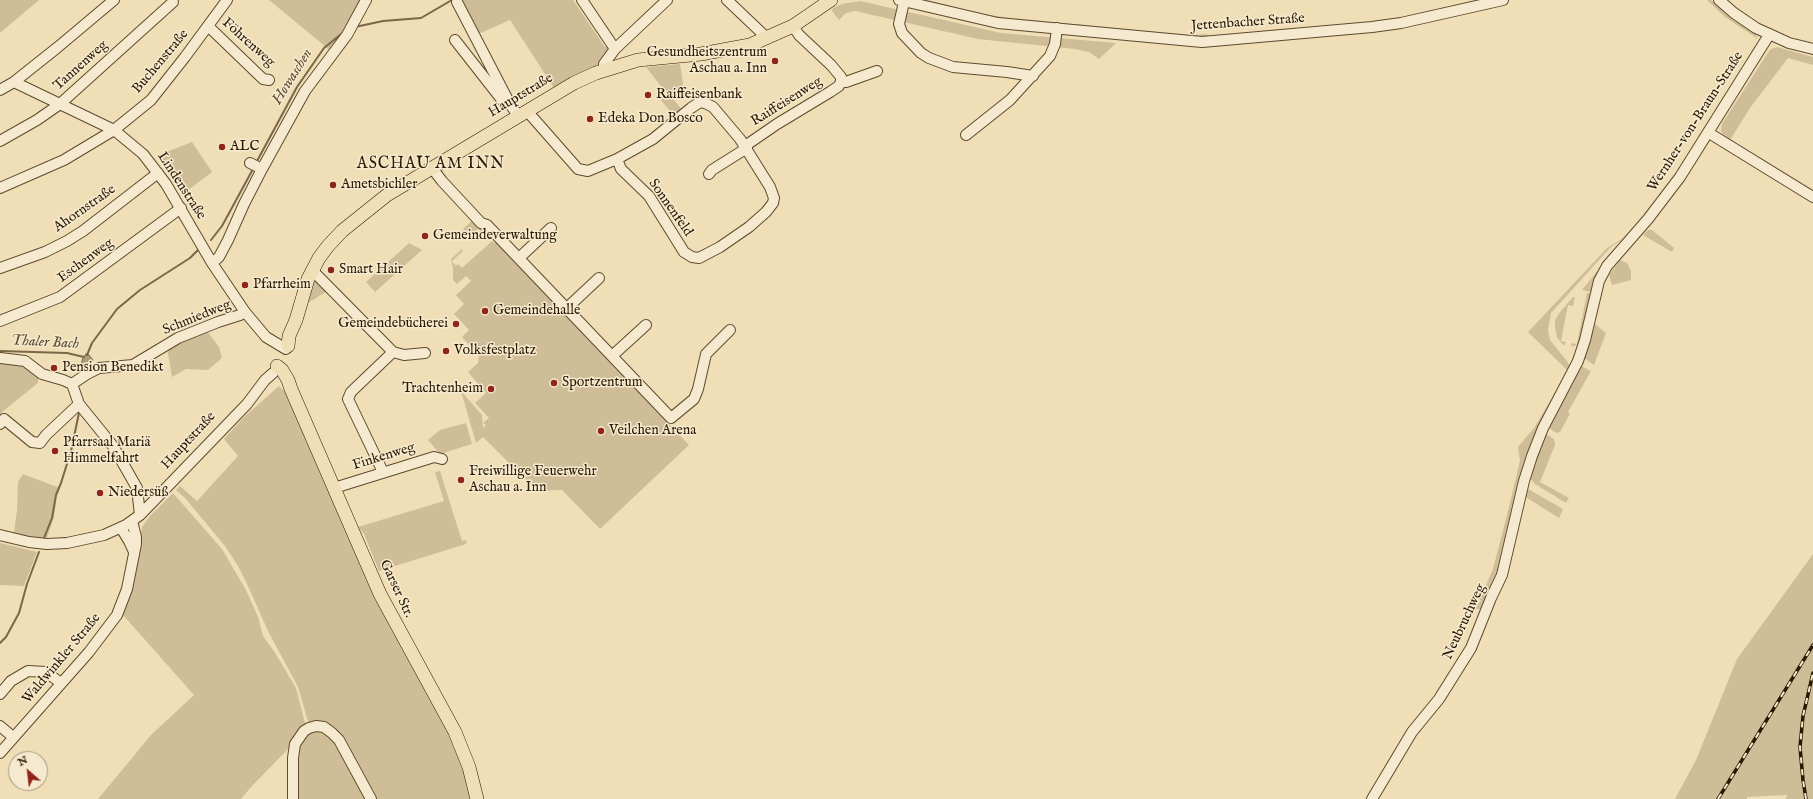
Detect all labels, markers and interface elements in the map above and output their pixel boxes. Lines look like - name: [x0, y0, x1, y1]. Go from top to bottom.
- street label: Jettenbacher Straße: [1191, 11, 1305, 35]
- street label: Föhrenweg: [218, 15, 278, 71]
- street label: Buchenstraße: [129, 27, 193, 97]
- street label: Tannenweg: [50, 37, 112, 95]
- place label: Gesundheitszentrum Aschau a. Inn: [647, 45, 767, 78]
- water label: Howaschen: [269, 46, 317, 108]
- street label: Wernher-von-Braun-Straße: [1645, 49, 1747, 195]
- marker: Gesundheitszentrum Aschau a. Inn: [770, 56, 780, 66]
- street label: Hauptstraße: [486, 70, 556, 122]
- street label: Raiffeisenweg: [748, 73, 826, 131]
- place label: Raiffeisenbank: [656, 87, 742, 103]
- marker: Raiffeisenbank: [643, 90, 653, 100]
- place label: Edeka Don Bosco: [598, 111, 703, 127]
- marker: Edeka Don Bosco: [585, 114, 595, 124]
- place label: ALC: [230, 139, 259, 155]
- marker: ALC: [217, 142, 227, 152]
- street label: Lindenstraße: [153, 149, 209, 223]
- district label: ASCHAU AM INN: [357, 155, 505, 175]
- street label: Sonnenfeld: [644, 176, 696, 240]
- place label: Ametsbichler: [341, 177, 417, 193]
- marker: Ametsbichler: [328, 180, 338, 190]
- street label: Ahornstraße: [51, 182, 119, 236]
- place label: Gemeindeverwaltung: [433, 228, 557, 244]
- marker: Gemeindeverwaltung: [420, 231, 430, 241]
- street label: Eschenweg: [55, 235, 117, 287]
- place label: Smart Hair: [339, 262, 403, 278]
- marker: Smart Hair: [326, 265, 336, 275]
- place label: Pfarrheim: [253, 277, 311, 293]
- marker: Pfarrheim: [240, 280, 250, 290]
- street label: Schmiedweg: [160, 297, 234, 339]
- place label: Gemeindehalle: [493, 303, 580, 319]
- marker: Gemeindehalle: [480, 306, 490, 316]
- place label: Gemeindebücherei: [338, 316, 448, 332]
- marker: Gemeindebücherei: [451, 319, 461, 329]
- water label: Thaler Bach: [11, 332, 79, 354]
- place label: Volksfestplatz: [454, 343, 536, 359]
- marker: Volksfestplatz: [441, 346, 451, 356]
- place label: Pension Benedikt: [62, 360, 163, 376]
- marker: Pension Benedikt: [49, 363, 59, 373]
- place label: Sportzentrum: [562, 375, 643, 391]
- marker: Sportzentrum: [549, 378, 559, 388]
- place label: Trachtenheim: [402, 381, 483, 397]
- marker: Trachtenheim: [486, 384, 496, 394]
- street label: Hauptstraße: [158, 409, 220, 473]
- place label: Veilchen Arena: [609, 423, 696, 439]
- marker: Veilchen Arena: [596, 426, 606, 436]
- place label: Pfarrsaal Mariä Himmelfahrt: [63, 435, 151, 468]
- street label: Finkenweg: [351, 440, 417, 474]
- marker: Pfarrsaal Mariä Himmelfahrt: [50, 446, 60, 456]
- place label: Freiwillige Feuerwehr Aschau a. Inn: [469, 464, 597, 496]
- marker: Freiwillige Feuerwehr Aschau a. Inn: [456, 475, 466, 485]
- place label: Niedersüß: [108, 485, 169, 501]
- marker: Niedersüß: [95, 488, 105, 498]
- street label: Garser Str.: [375, 557, 417, 621]
- street label: Neubruchweg: [1440, 581, 1490, 663]
- street label: Waldwinkler Straße: [19, 610, 105, 708]
- north arrow: [8, 751, 48, 791]
- text: N: [15, 753, 30, 770]

